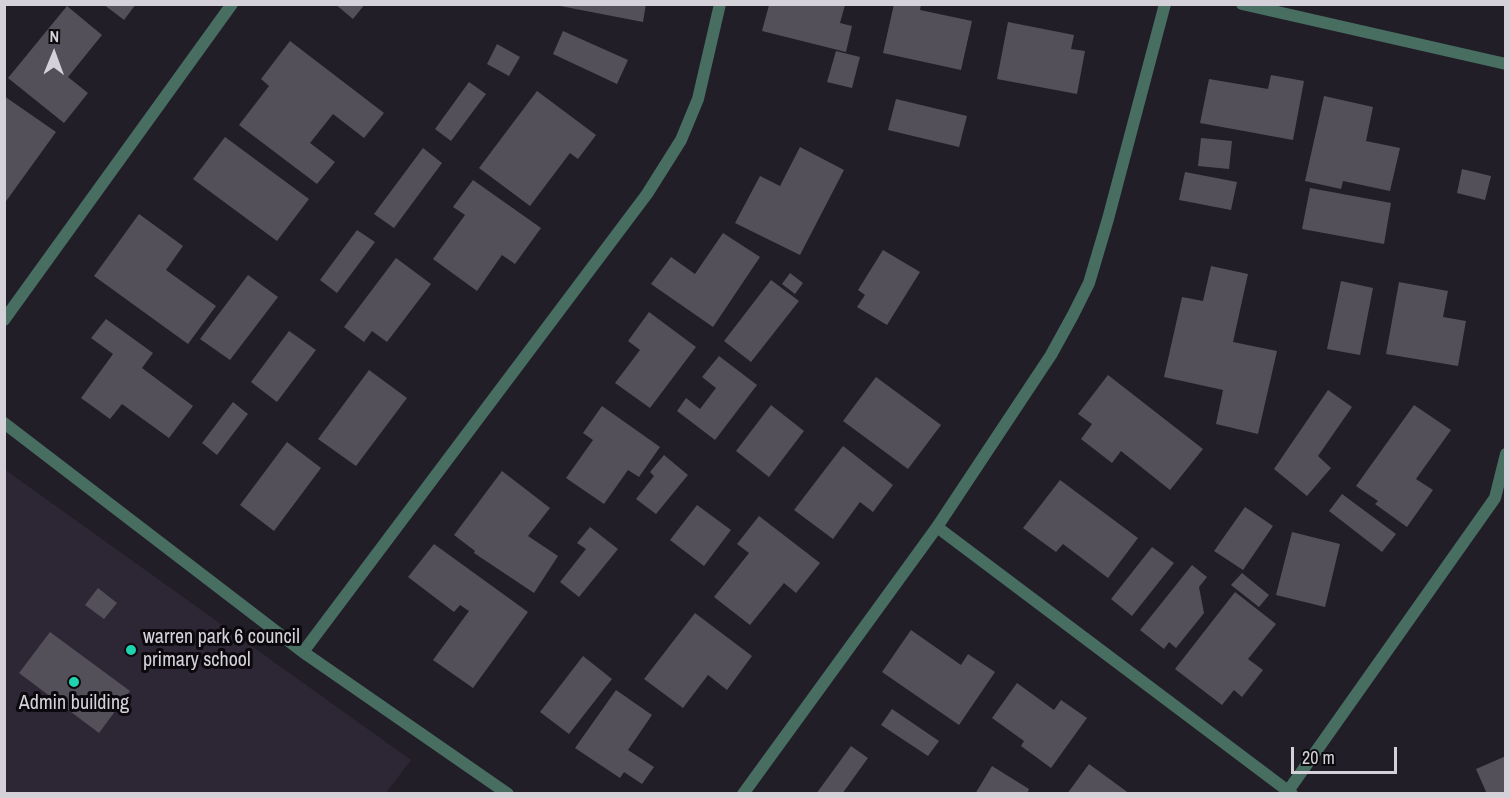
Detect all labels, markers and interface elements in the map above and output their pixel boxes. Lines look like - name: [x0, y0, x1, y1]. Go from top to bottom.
- north arrow: [24, 24, 84, 84]
- text: N: [49, 25, 59, 47]
- place label: warren park 6 council primary school: [143, 626, 300, 673]
- marker: warren park 6 council primary school: [124, 643, 138, 657]
- marker: Admin building: [67, 675, 81, 689]
- place label: Admin building: [19, 692, 129, 716]
- scale bar: [1294, 735, 1400, 773]
- text: 20 m: [1302, 745, 1335, 770]

